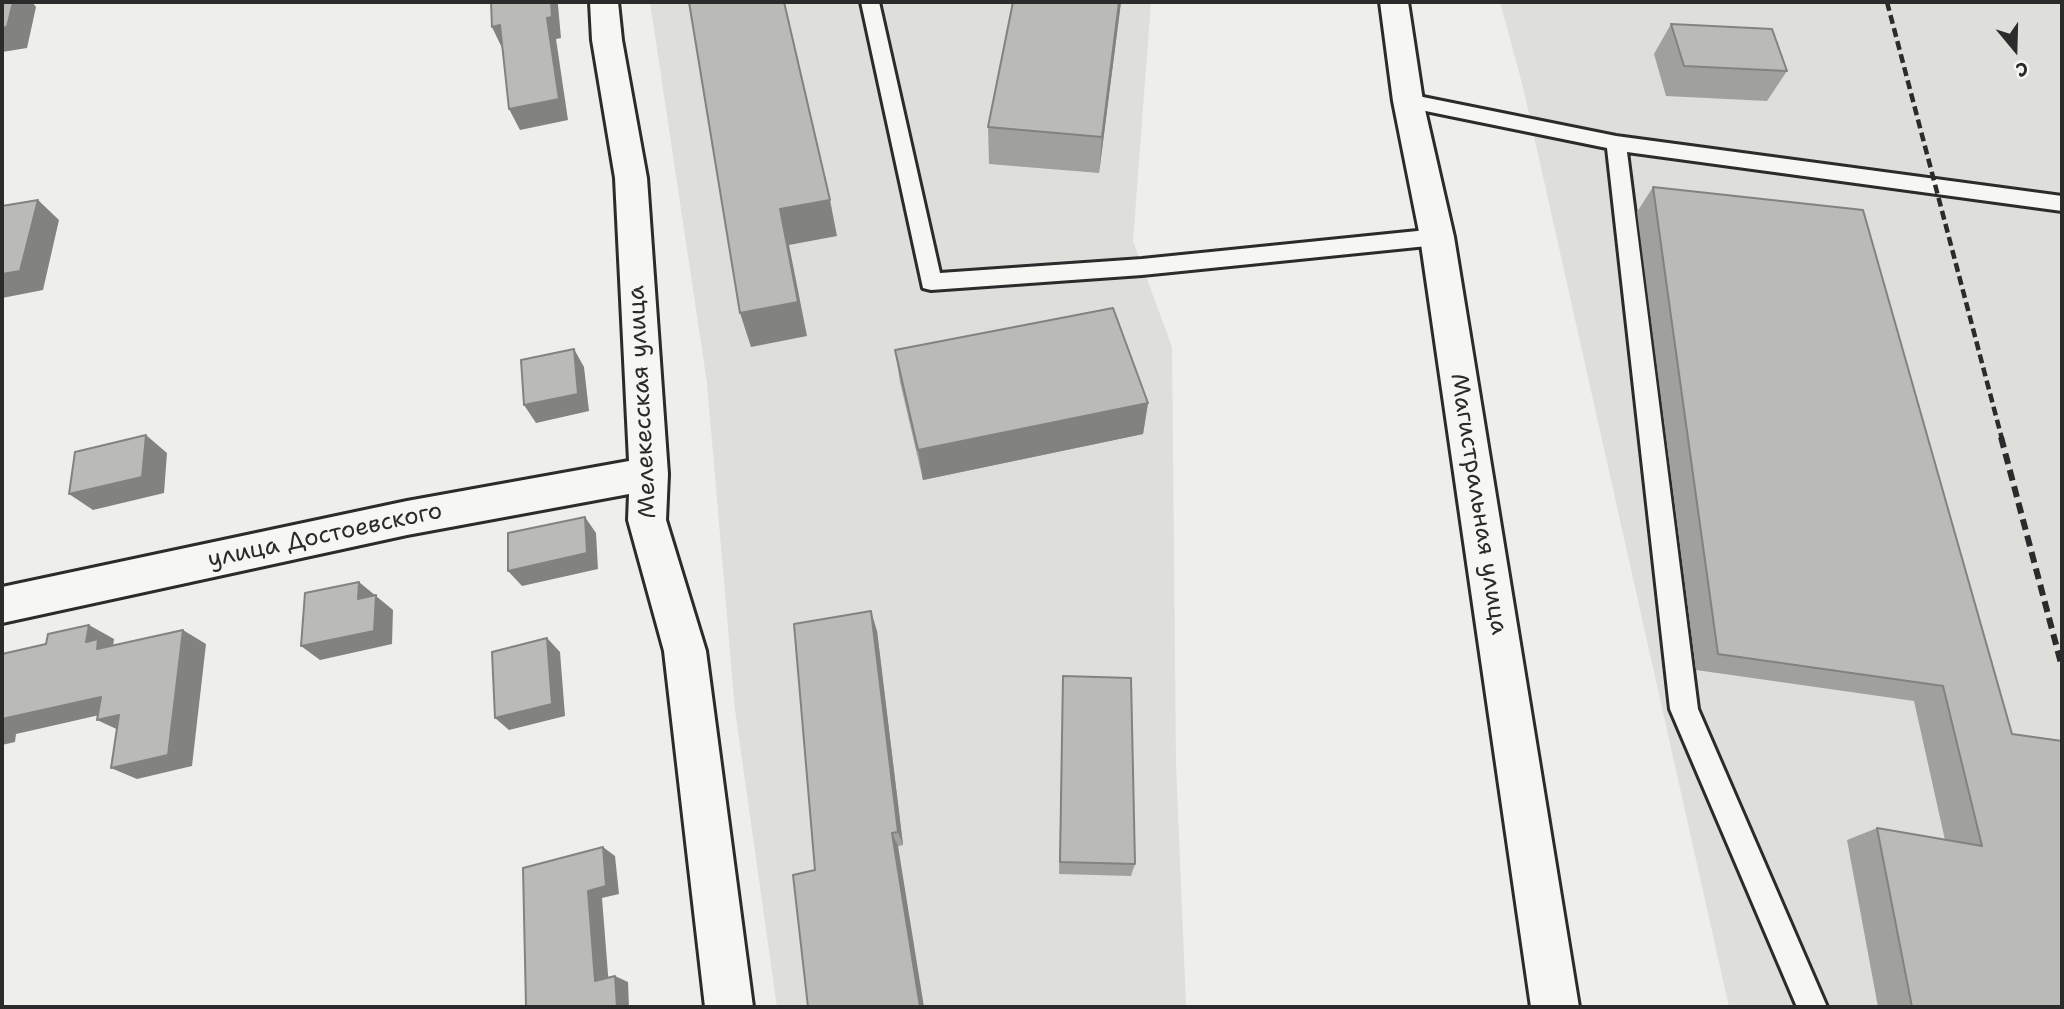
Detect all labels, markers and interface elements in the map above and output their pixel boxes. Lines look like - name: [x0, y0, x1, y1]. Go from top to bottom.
- north arrow: [1980, 14, 2050, 84]
- text: С: [2012, 56, 2032, 83]
- street label: Мелекесская улица: [623, 285, 663, 519]
- street label: Магистральная улица: [1443, 371, 1513, 637]
- street label: улица Достоевского: [205, 497, 445, 575]

